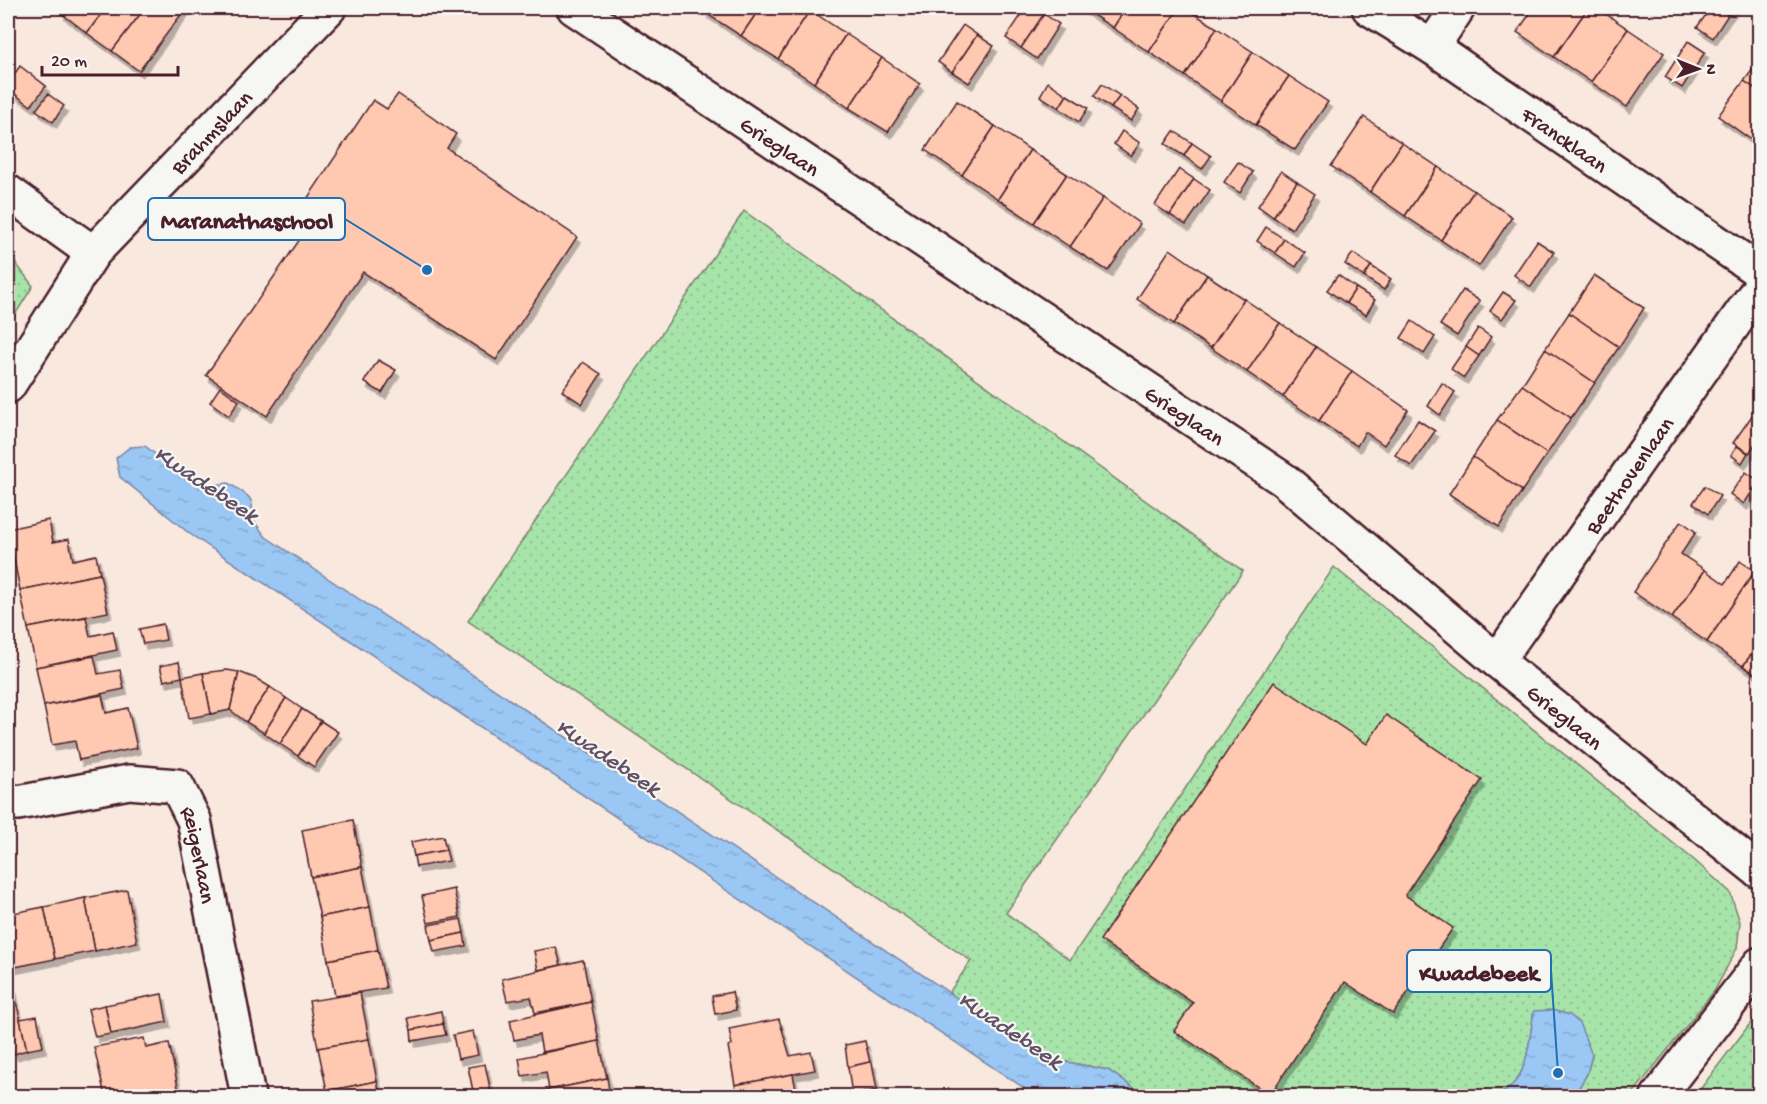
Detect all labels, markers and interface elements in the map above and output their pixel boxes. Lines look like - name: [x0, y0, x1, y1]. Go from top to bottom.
- scale bar: [42, 39, 178, 77]
- north arrow: [1668, 39, 1728, 99]
- text: 20 m: [51, 52, 87, 73]
- text: N: [1700, 64, 1719, 75]
- street label: Brahmslaan: [166, 86, 260, 182]
- street label: Francklaan: [1514, 103, 1612, 181]
- street label: Grieglaan: [734, 113, 823, 185]
- callout: Maranathaschool: [148, 198, 345, 240]
- text: Maranathaschool: [161, 209, 333, 238]
- street label: Grieglaan: [1138, 382, 1228, 454]
- street label: Beethovenlaan: [1581, 413, 1682, 541]
- water label: Kwadebeek: [147, 440, 265, 533]
- street label: Grieglaan: [1520, 681, 1607, 758]
- water label: Kwadebeek: [549, 713, 667, 806]
- street label: Reigerlaan: [172, 803, 219, 906]
- callout: Kwadebeek: [1407, 950, 1551, 992]
- text: Kwadebeek: [1418, 961, 1542, 990]
- water label: Kwadebeek: [951, 986, 1069, 1079]

